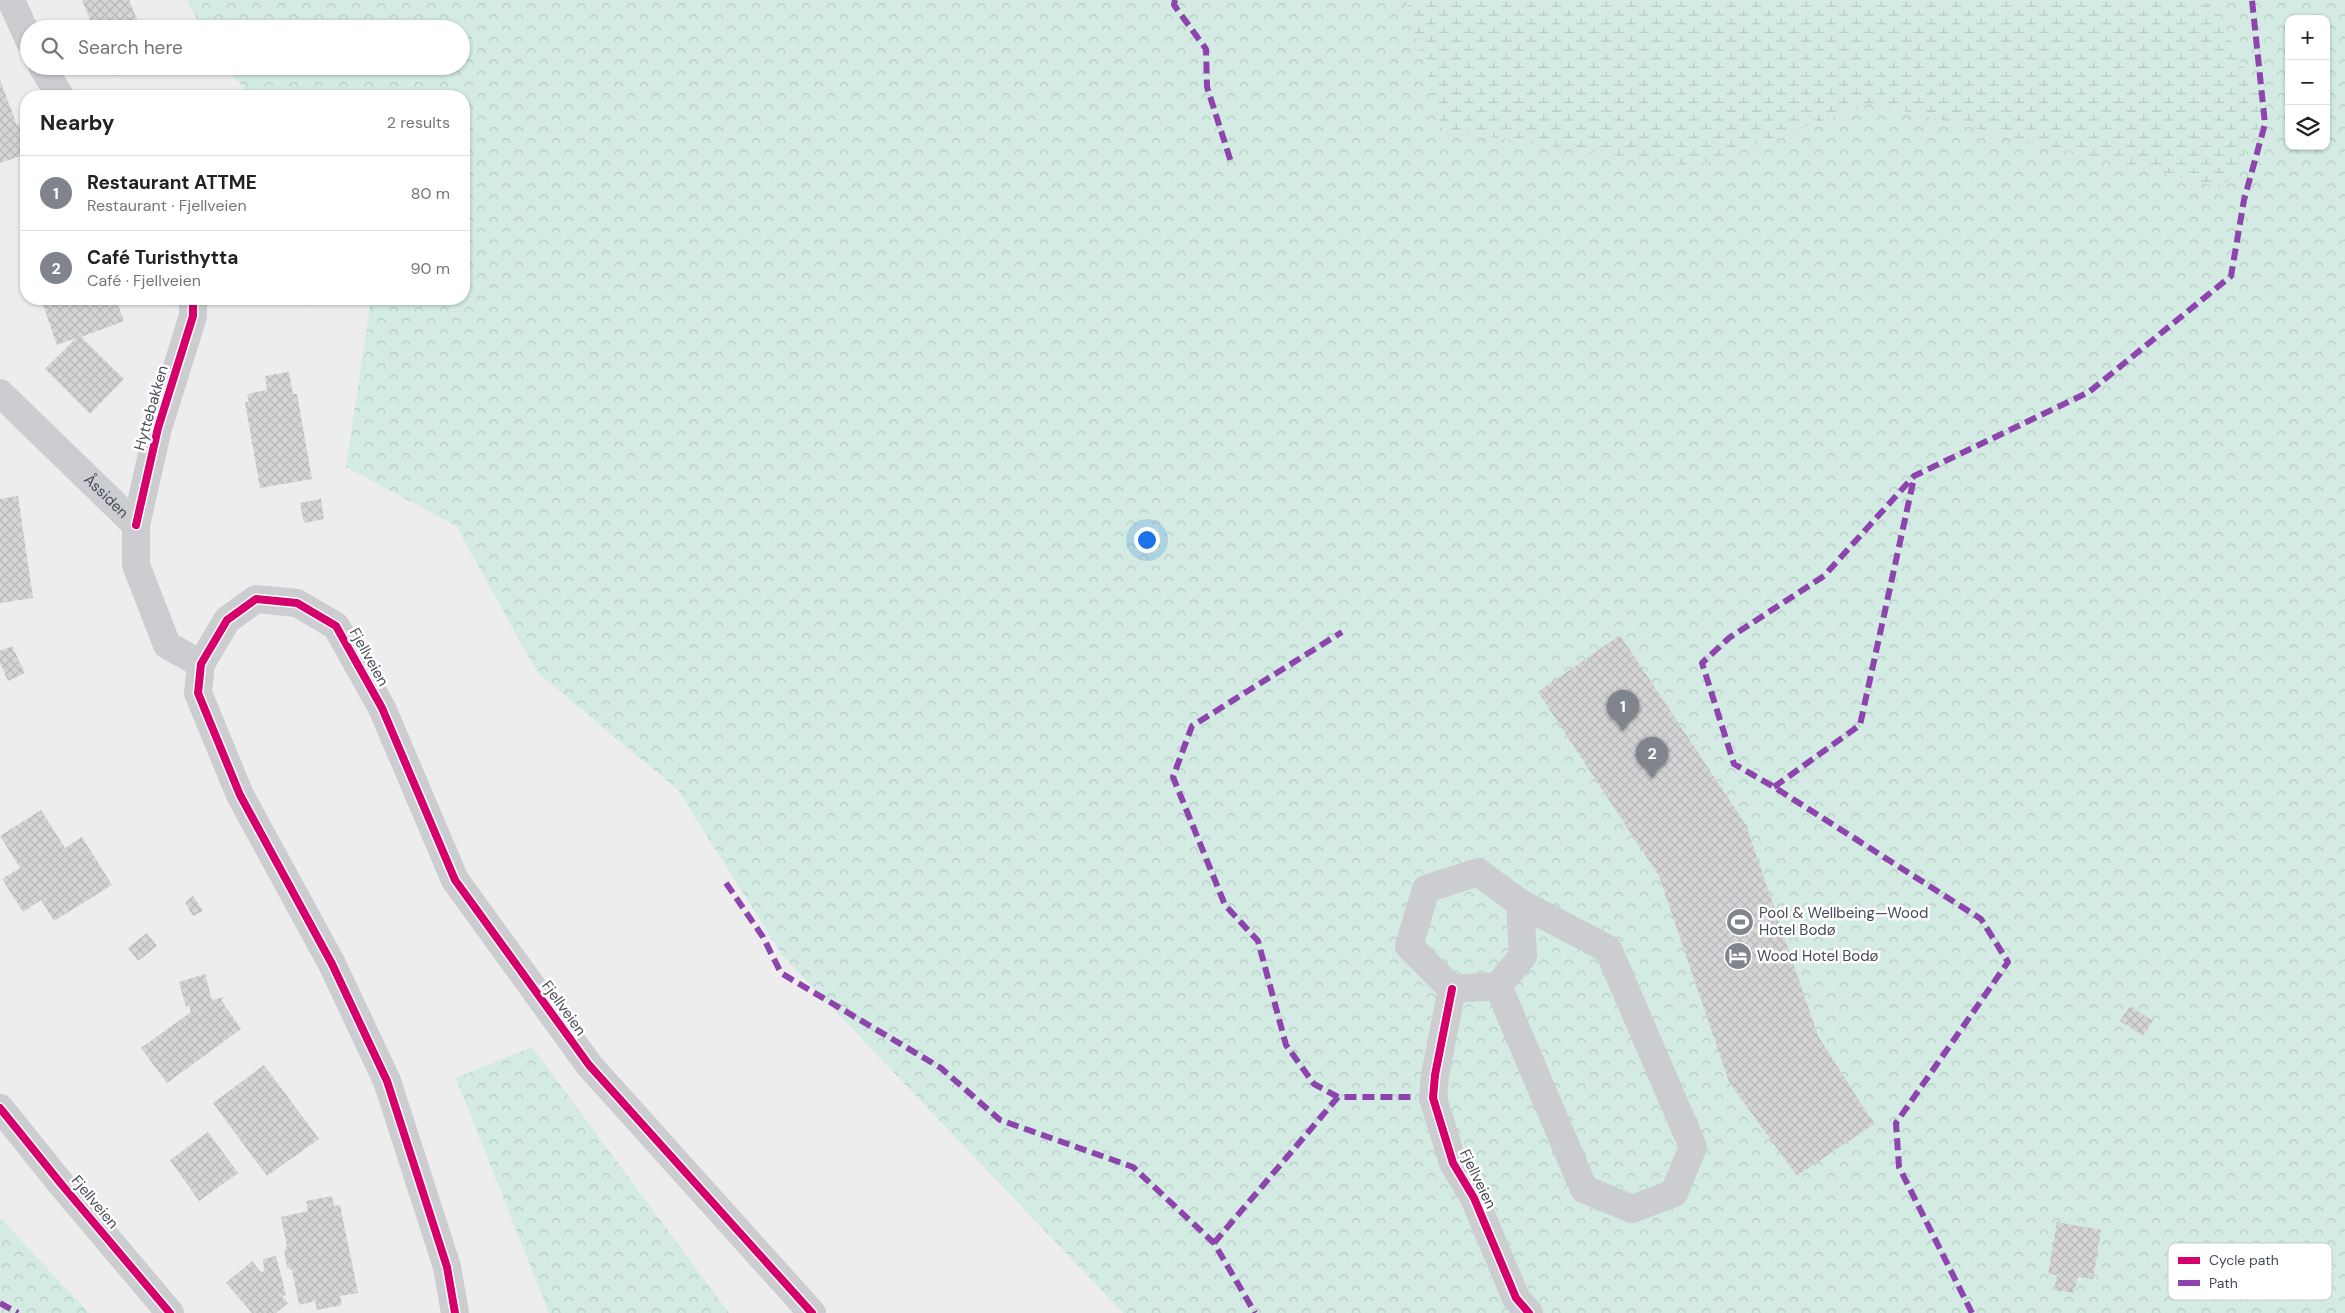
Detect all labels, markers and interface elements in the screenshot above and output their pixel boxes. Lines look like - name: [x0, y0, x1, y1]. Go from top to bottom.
- map controls: [2285, 15, 2330, 150]
- button: +: [2285, 15, 2330, 60]
- search box: [20, 20, 470, 75]
- icon: search: [38, 34, 66, 62]
- text: Search here: [78, 35, 183, 60]
- button: −: [2285, 60, 2330, 105]
- button: layers: [2285, 105, 2330, 150]
- text: Nearby: [40, 109, 114, 137]
- text: 2 results: [387, 112, 450, 133]
- text: Restaurant ATTME: [87, 170, 257, 195]
- text: 1: [53, 183, 59, 204]
- text: 80 m: [411, 183, 450, 204]
- text: Restaurant · Fjellveien: [87, 195, 247, 216]
- text: Café Turisthytta: [87, 245, 238, 270]
- text: 2: [51, 258, 61, 279]
- text: 90 m: [410, 258, 450, 279]
- text: Café · Fjellveien: [87, 270, 201, 291]
- street label: Hyttebakken: [129, 363, 173, 453]
- street label: Åssiden: [79, 470, 133, 522]
- your location: [1134, 527, 1160, 553]
- street label: Fjellveien: [345, 624, 393, 690]
- pin: 1: [1607, 690, 1639, 731]
- pin: 2: [1636, 737, 1668, 778]
- place label: Pool & Wellbeing—Wood Hotel Bodø: [1759, 903, 1928, 940]
- sports icon: Pool & Wellbeing—Wood Hotel Bodø: [1725, 907, 1755, 937]
- hotel icon: Wood Hotel Bodø: [1723, 941, 1753, 971]
- place label: Wood Hotel Bodø: [1757, 946, 1879, 966]
- street label: Fjellveien: [537, 976, 591, 1040]
- street label: Fjellveien: [1455, 1146, 1501, 1212]
- street label: Fjellveien: [67, 1171, 123, 1233]
- legend: [2168, 1243, 2332, 1300]
- text: Cycle path: [2209, 1251, 2279, 1269]
- text: Path: [2209, 1274, 2238, 1292]

